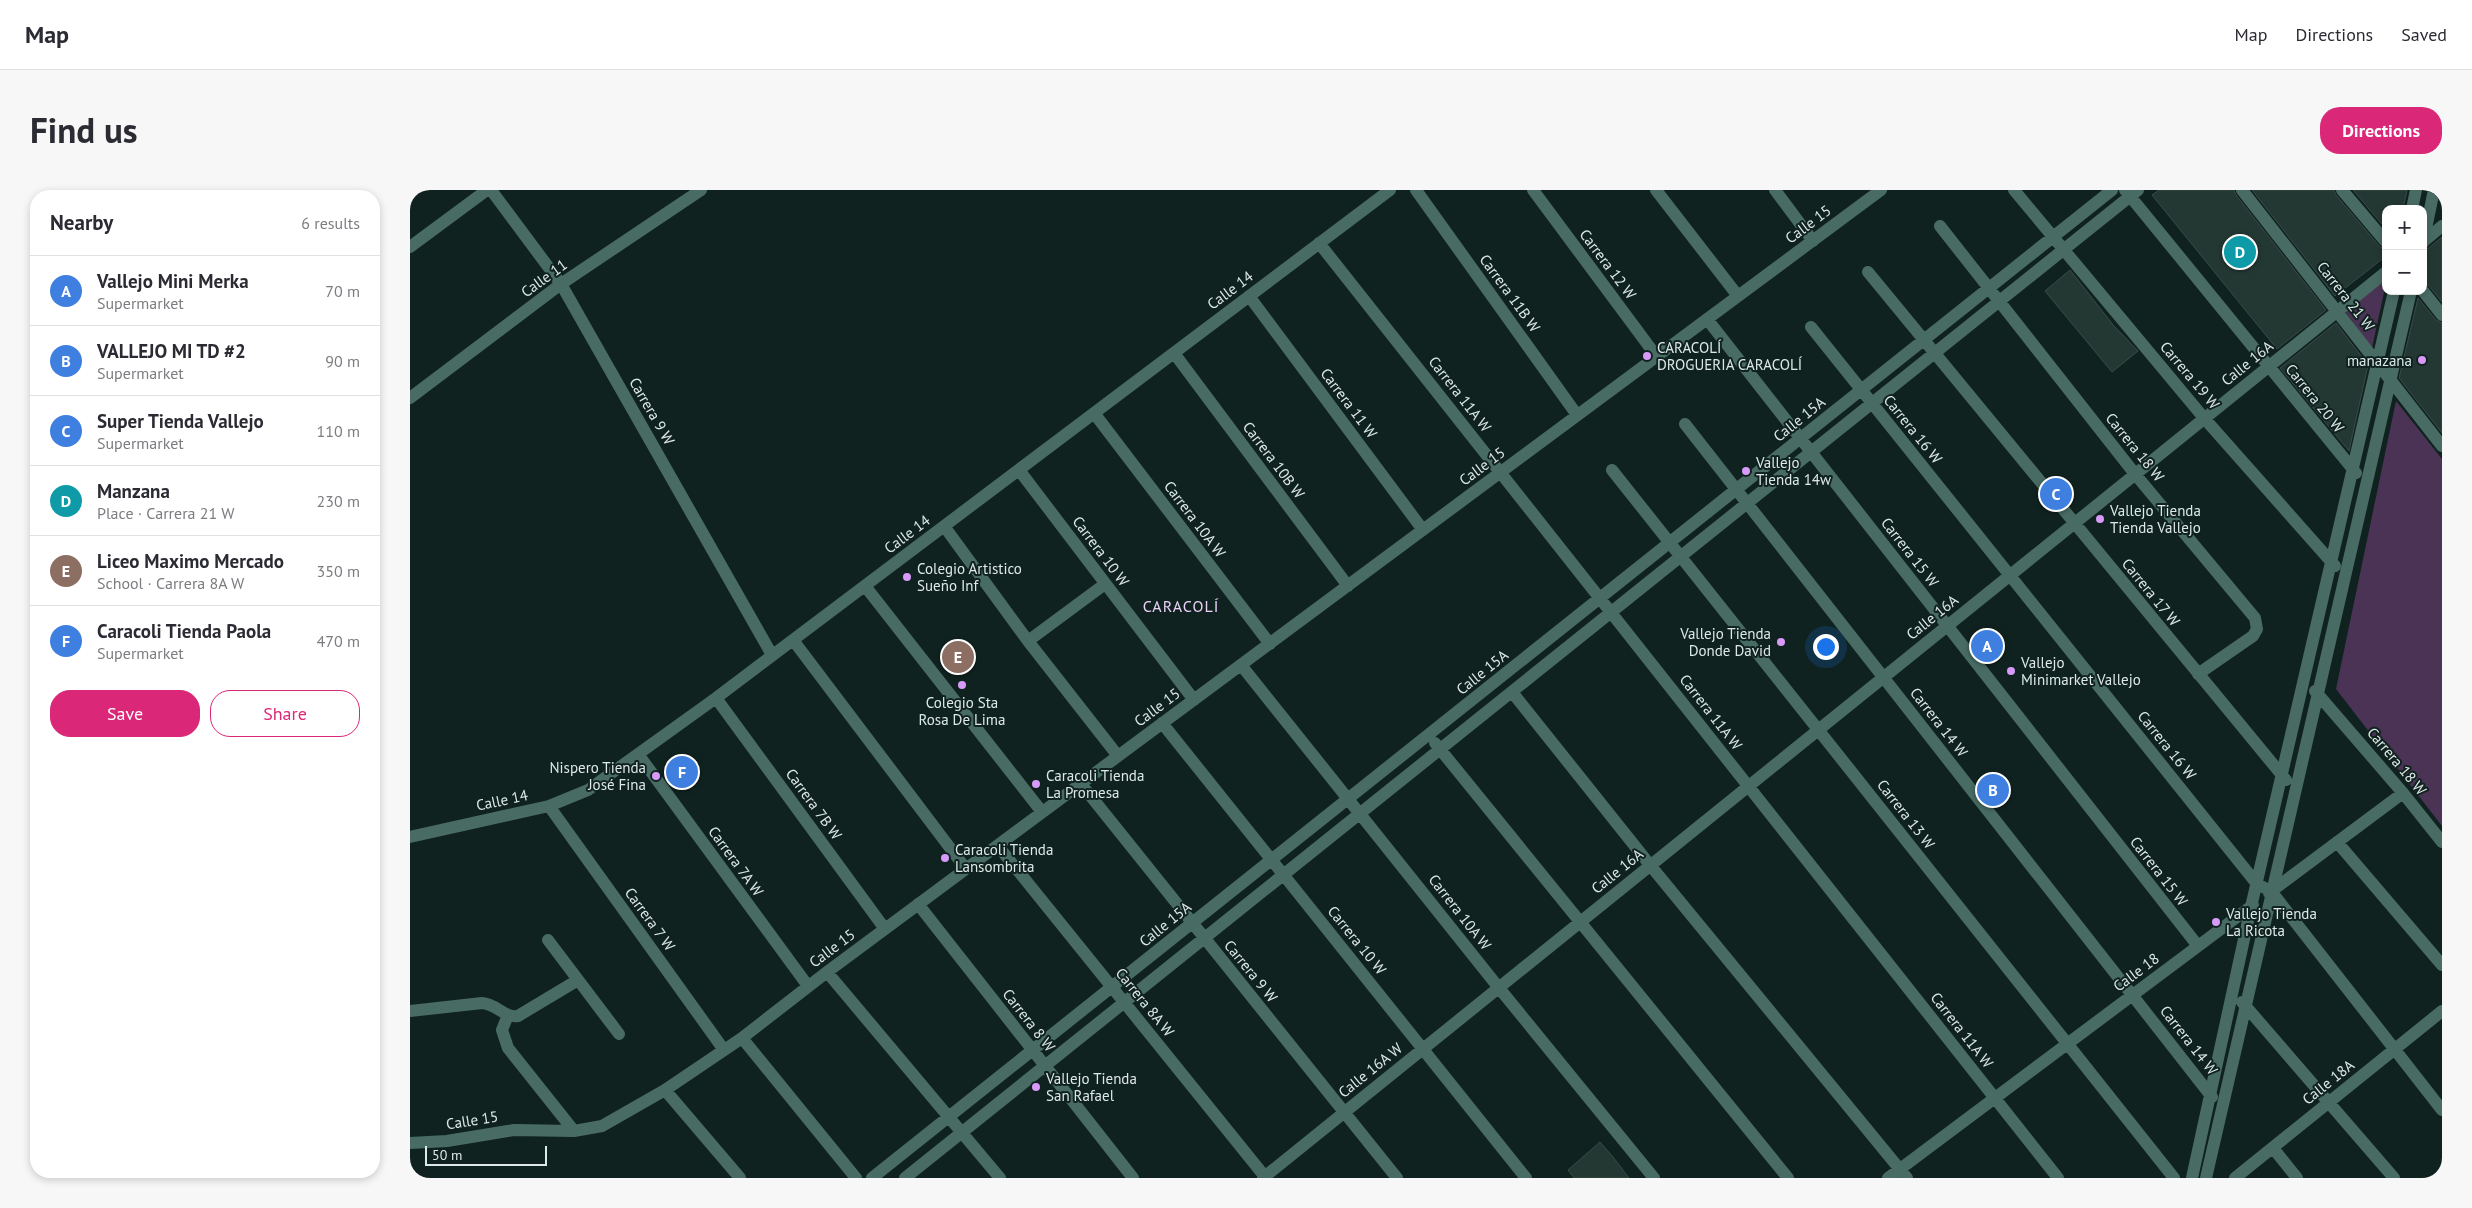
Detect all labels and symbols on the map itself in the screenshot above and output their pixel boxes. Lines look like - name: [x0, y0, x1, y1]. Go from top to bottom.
- street label: Calle 15: [1781, 201, 1835, 247]
- street label: Carrera 12 W: [1576, 225, 1641, 303]
- pin: D: [2224, 233, 2256, 271]
- street label: Carrera 11B W: [1475, 250, 1545, 336]
- street label: Calle 11: [517, 255, 571, 301]
- street label: Carrera 21 W: [2313, 258, 2379, 335]
- street label: Calle 14: [1203, 267, 1257, 313]
- street label: Calle 16A: [2217, 336, 2277, 390]
- street label: Carrera 19 W: [2156, 337, 2224, 413]
- place label: CARACOLÍ DROGUERIA CARACOLÍ: [1657, 338, 1803, 374]
- marker: CARACOLÍ DROGUERIA CARACOLÍ: [1641, 350, 1653, 362]
- place label: manazana: [2347, 351, 2412, 370]
- street label: Carrera 11A W: [1425, 352, 1496, 436]
- marker: manazana: [2416, 354, 2428, 366]
- street label: Carrera 20 W: [2282, 360, 2349, 437]
- street label: Carrera 11 W: [1317, 364, 1382, 442]
- street label: Carrera 9 W: [625, 374, 679, 448]
- street label: Carrera 16 W: [1880, 391, 1947, 468]
- street label: Calle 15A: [1769, 392, 1829, 446]
- street label: Carrera 18 W: [2102, 409, 2169, 486]
- street label: Carrera 10B W: [1239, 418, 1309, 503]
- street label: Calle 15: [1455, 443, 1509, 489]
- place label: Vallejo Tienda 14w: [1755, 453, 1831, 489]
- marker: Vallejo Tienda 14w: [1740, 465, 1752, 477]
- pin: C: [2040, 475, 2072, 513]
- street label: Carrera 10A W: [1160, 477, 1230, 561]
- place label: Vallejo Tienda Tienda Vallejo: [2109, 501, 2201, 537]
- street label: Calle 14: [880, 511, 934, 557]
- street label: Carrera 10 W: [1069, 512, 1134, 590]
- marker: Vallejo Tienda Tienda Vallejo: [2094, 513, 2106, 525]
- street label: Carrera 15 W: [1877, 514, 1943, 591]
- street label: Carrera 17 W: [2118, 554, 2184, 630]
- place label: Colegio Artistico Sueño Inf: [917, 559, 1022, 595]
- marker: Colegio Artistico Sueño Inf: [901, 571, 913, 583]
- street label: Calle 16A: [1902, 590, 1962, 644]
- district label: CARACOLÍ: [1143, 596, 1219, 616]
- place label: Vallejo Tienda Donde David: [1679, 624, 1771, 660]
- pin: A: [1971, 627, 2003, 665]
- your location: [1813, 634, 1839, 660]
- marker: Vallejo Tienda Donde David: [1775, 636, 1787, 648]
- pin: E: [942, 638, 974, 676]
- street label: Calle 15A: [1452, 645, 1512, 699]
- place label: Vallejo Minimarket Vallejo: [2020, 653, 2141, 689]
- marker: Vallejo Minimarket Vallejo: [2005, 665, 2017, 677]
- street label: Carrera 11A W: [1676, 670, 1747, 754]
- marker: Colegio Sta Rosa De Lima: [956, 679, 968, 691]
- street label: Calle 15: [1130, 684, 1184, 730]
- street label: Carrera 14 W: [1906, 684, 1972, 761]
- place label: Colegio Sta Rosa De Lima: [919, 693, 1005, 729]
- street label: Carrera 16 W: [2134, 707, 2201, 784]
- street label: Carrera 18 W: [2363, 723, 2431, 799]
- pin: F: [666, 753, 698, 791]
- place label: Nispero Tienda José Fina: [549, 758, 646, 794]
- street label: Carrera 7B W: [782, 765, 846, 844]
- place label: Caracoli Tienda La Promesa: [1046, 766, 1144, 802]
- marker: Nispero Tienda José Fina: [650, 770, 662, 782]
- pin: B: [1977, 771, 2009, 809]
- street label: Carrera 13 W: [1873, 776, 1939, 853]
- marker: Caracoli Tienda La Promesa: [1030, 778, 1042, 790]
- street label: Calle 14: [474, 785, 530, 815]
- street label: Carrera 7A W: [704, 822, 768, 900]
- street label: Carrera 15 W: [2126, 833, 2192, 910]
- place label: Caracoli Tienda Lansombrita: [955, 840, 1053, 876]
- street label: Calle 16A: [1587, 844, 1647, 898]
- marker: Caracoli Tienda Lansombrita: [939, 852, 951, 864]
- street label: Carrera 10A W: [1425, 870, 1496, 954]
- street label: Carrera 7 W: [621, 884, 680, 955]
- street label: Calle 15A: [1135, 897, 1195, 951]
- street label: Carrera 10 W: [1324, 902, 1391, 979]
- place label: Vallejo Tienda La Ricota: [2225, 904, 2317, 940]
- marker: Vallejo Tienda La Ricota: [2210, 916, 2222, 928]
- street label: Calle 15: [805, 925, 859, 971]
- street label: Carrera 9 W: [1220, 936, 1282, 1006]
- street label: Calle 18: [2109, 949, 2163, 995]
- street label: Carrera 8A W: [1112, 964, 1179, 1041]
- street label: Carrera 8 W: [999, 985, 1060, 1056]
- street label: Carrera 11A W: [1927, 988, 1998, 1072]
- street label: Carrera 14 W: [2156, 1002, 2222, 1079]
- street label: Calle 16A W: [1334, 1038, 1406, 1102]
- street label: Calle 18A: [2298, 1055, 2358, 1109]
- place label: Vallejo Tienda San Rafael: [1045, 1069, 1137, 1105]
- marker: Vallejo Tienda San Rafael: [1030, 1081, 1042, 1093]
- street label: Calle 15: [445, 1107, 499, 1133]
- scale bar: [425, 1143, 548, 1166]

